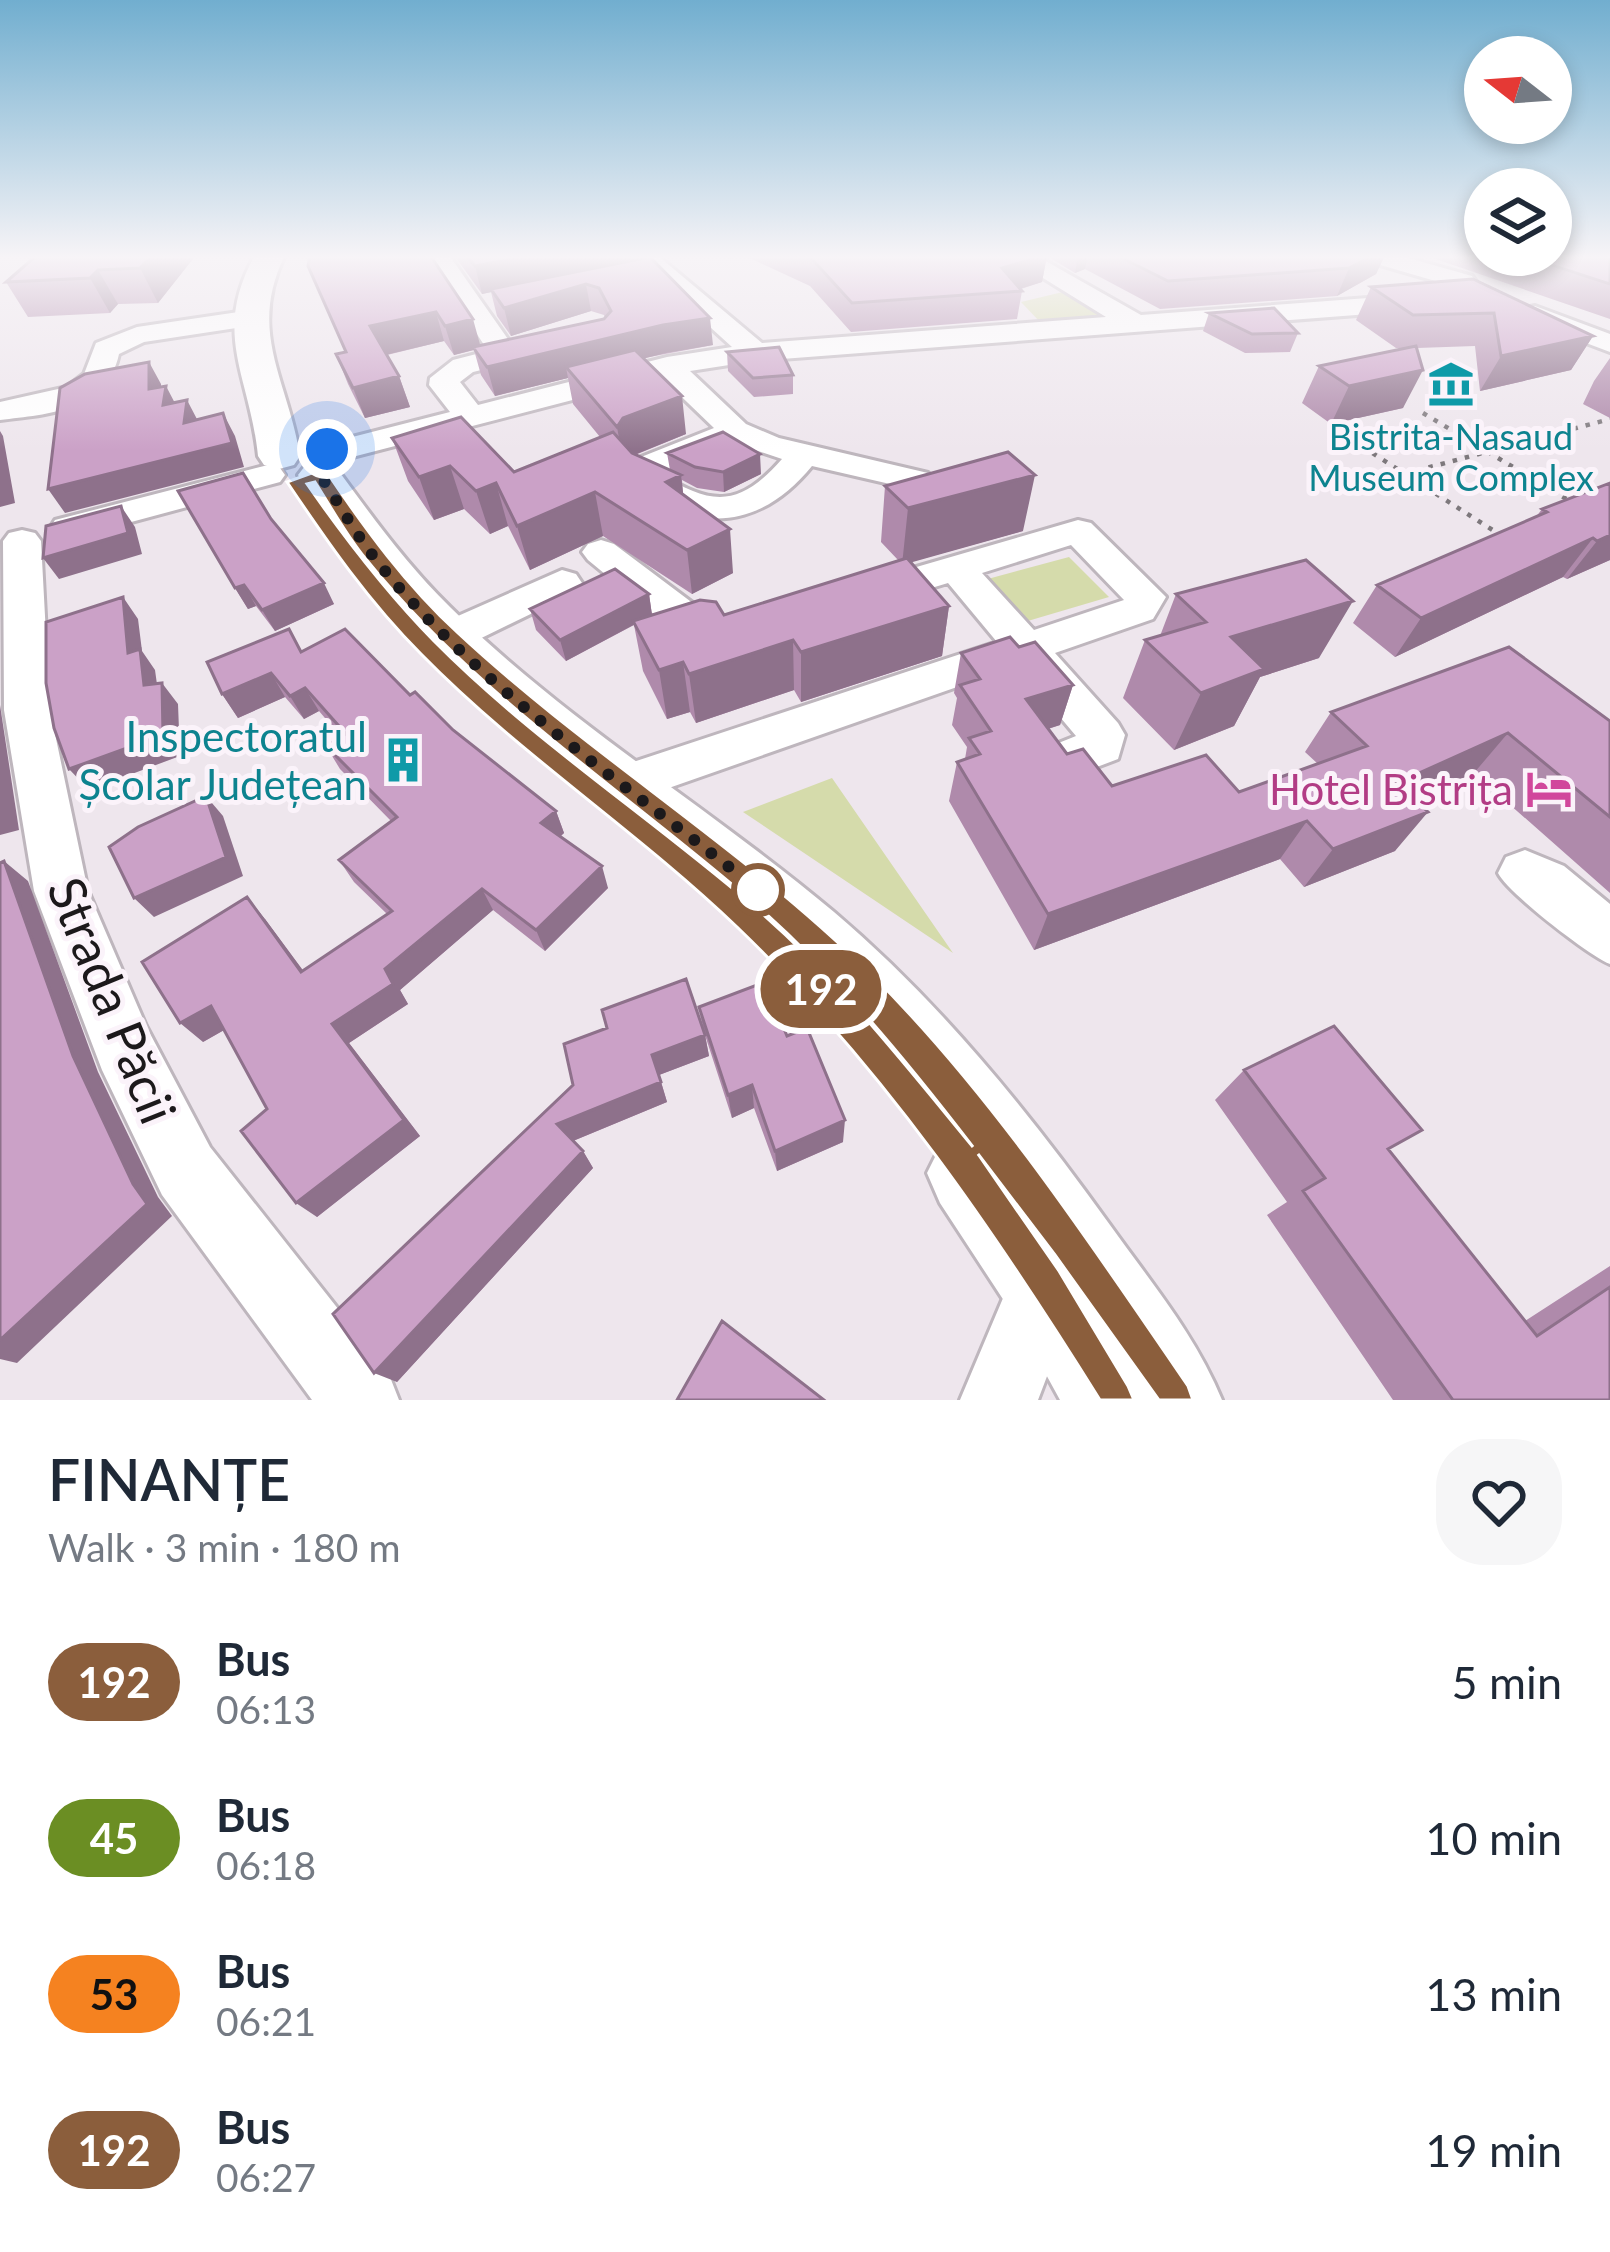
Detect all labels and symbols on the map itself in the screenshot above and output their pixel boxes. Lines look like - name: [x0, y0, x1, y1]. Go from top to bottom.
- north arrow: [1464, 36, 1572, 144]
- museum icon: Bistrita-Nasaud Museum Complex: [1426, 359, 1476, 409]
- place label: Bistrita-Nasaud Museum Complex: [1308, 414, 1594, 499]
- your location: [297, 419, 357, 479]
- place label: Inspectoratul Școlar Județean: [79, 711, 367, 809]
- building icon: Inspectoratul Școlar Județean: [378, 735, 428, 785]
- place label: Hotel Bistrița: [1269, 764, 1513, 814]
- hotel icon: Hotel Bistrița: [1524, 764, 1574, 814]
- unlabelled marker: [733, 865, 783, 915]
- street label: Strada Păcii: [36, 868, 190, 1132]
- line badge: 192: [752, 950, 890, 1028]

